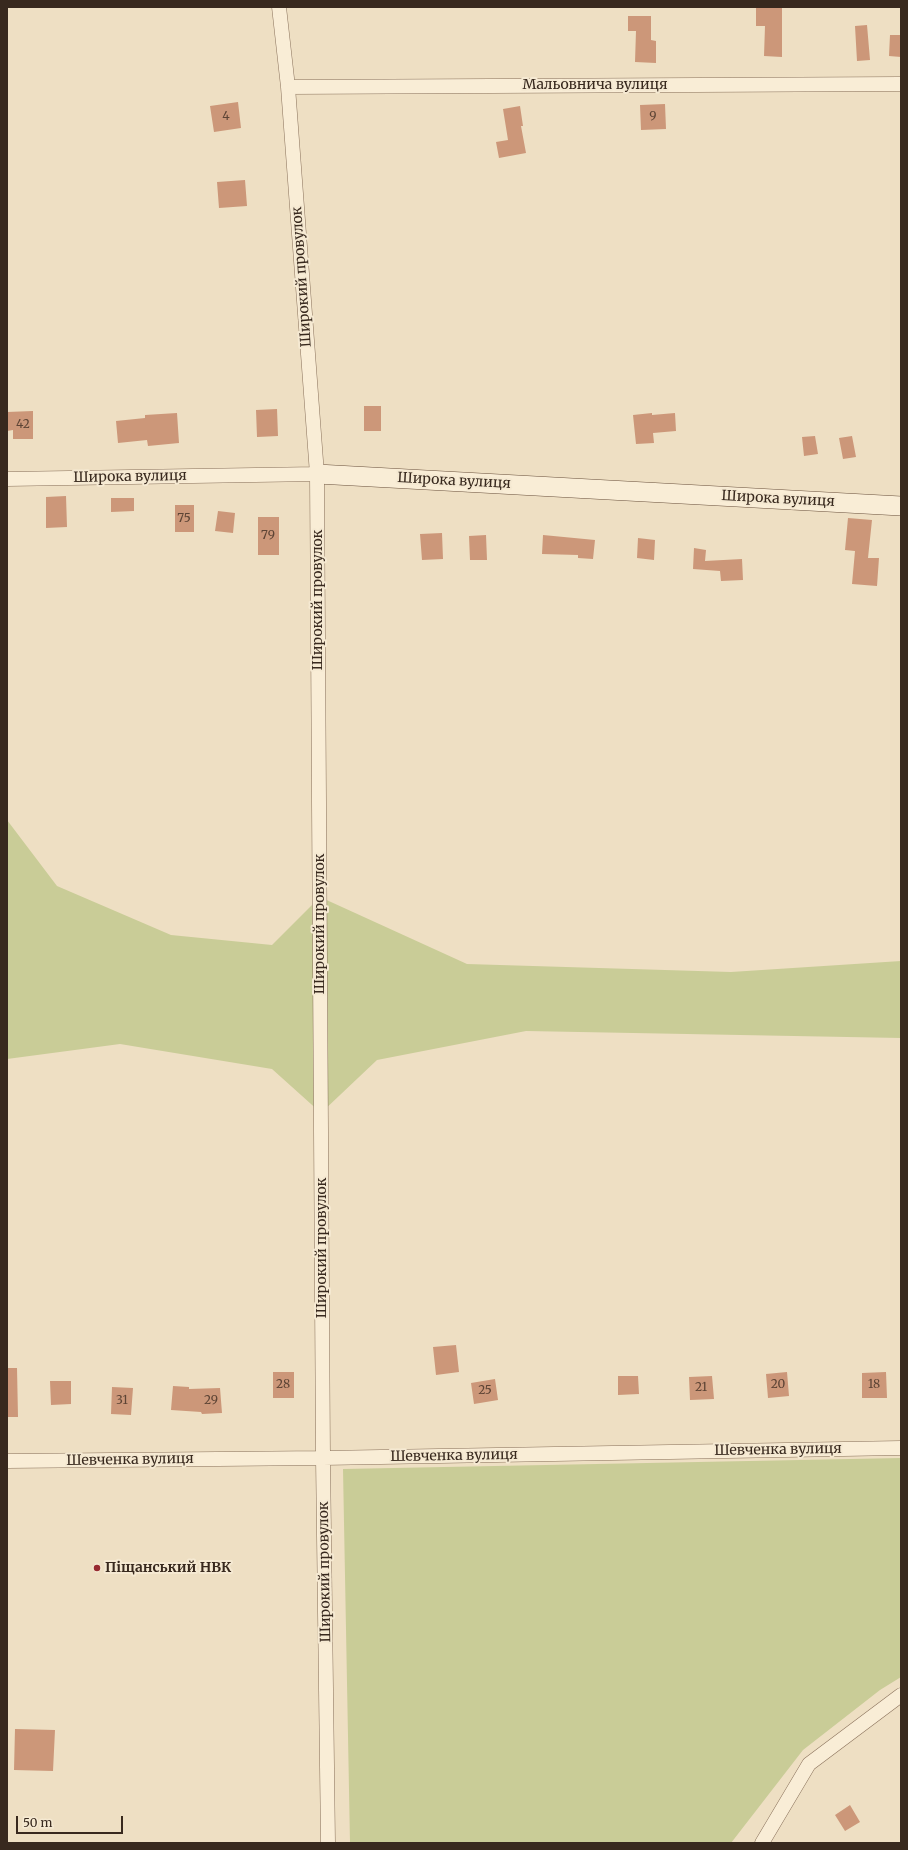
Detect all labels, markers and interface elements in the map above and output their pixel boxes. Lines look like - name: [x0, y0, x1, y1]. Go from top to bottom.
- street label: Мальовнича вулиця: [523, 77, 667, 93]
- house number: 4: [222, 110, 230, 124]
- house number: 9: [649, 110, 657, 124]
- street label: Широкий провулок: [289, 206, 315, 348]
- house number: 42: [16, 418, 30, 432]
- street label: Широка вулиця: [73, 468, 187, 486]
- street label: Широка вулиця: [397, 470, 511, 492]
- street label: Широка вулиця: [721, 488, 835, 510]
- house number: 75: [177, 512, 191, 526]
- house number: 79: [261, 529, 275, 543]
- street label: Широкий провулок: [310, 530, 326, 670]
- street label: Широкий провулок: [312, 854, 328, 994]
- street label: Широкий провулок: [314, 1178, 330, 1318]
- house number: 28: [276, 1378, 290, 1392]
- house number: 20: [771, 1378, 785, 1392]
- house number: 18: [868, 1378, 880, 1392]
- house number: 21: [695, 1381, 707, 1395]
- house number: 25: [478, 1384, 492, 1398]
- house number: 31: [116, 1394, 128, 1408]
- house number: 29: [204, 1394, 218, 1408]
- street label: Шевченка вулиця: [714, 1440, 842, 1460]
- street label: Шевченка вулиця: [390, 1446, 518, 1466]
- street label: Шевченка вулиця: [66, 1450, 194, 1470]
- street label: Широкий провулок: [315, 1501, 335, 1643]
- place label: Піщанський НВК: [105, 1560, 231, 1576]
- marker: Піщанський НВК: [92, 1563, 102, 1573]
- scale bar: [18, 1808, 125, 1834]
- text: 50 m: [23, 1815, 52, 1830]

